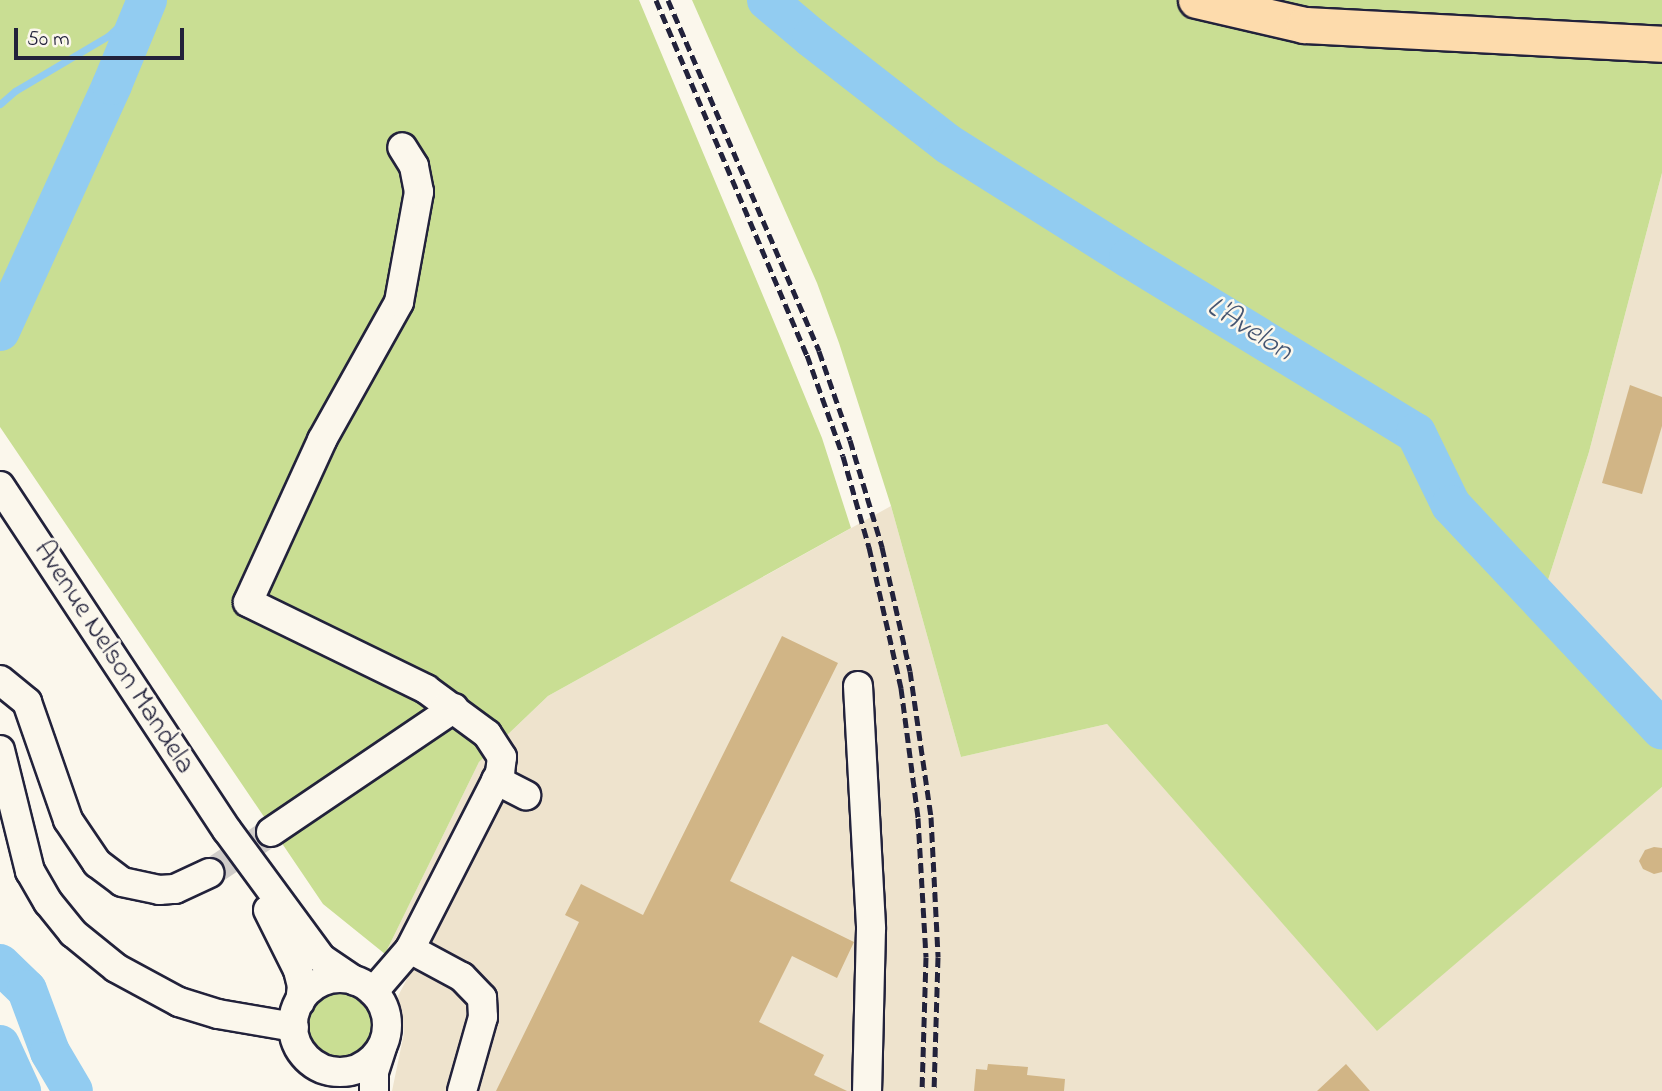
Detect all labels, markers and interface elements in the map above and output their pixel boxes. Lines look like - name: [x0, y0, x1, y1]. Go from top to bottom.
- scale bar: [18, 14, 187, 58]
- text: 50 m: [27, 25, 70, 55]
- water label: L'Avelon: [1200, 290, 1298, 370]
- street label: Avenue Nelson Mandela: [25, 535, 201, 781]

